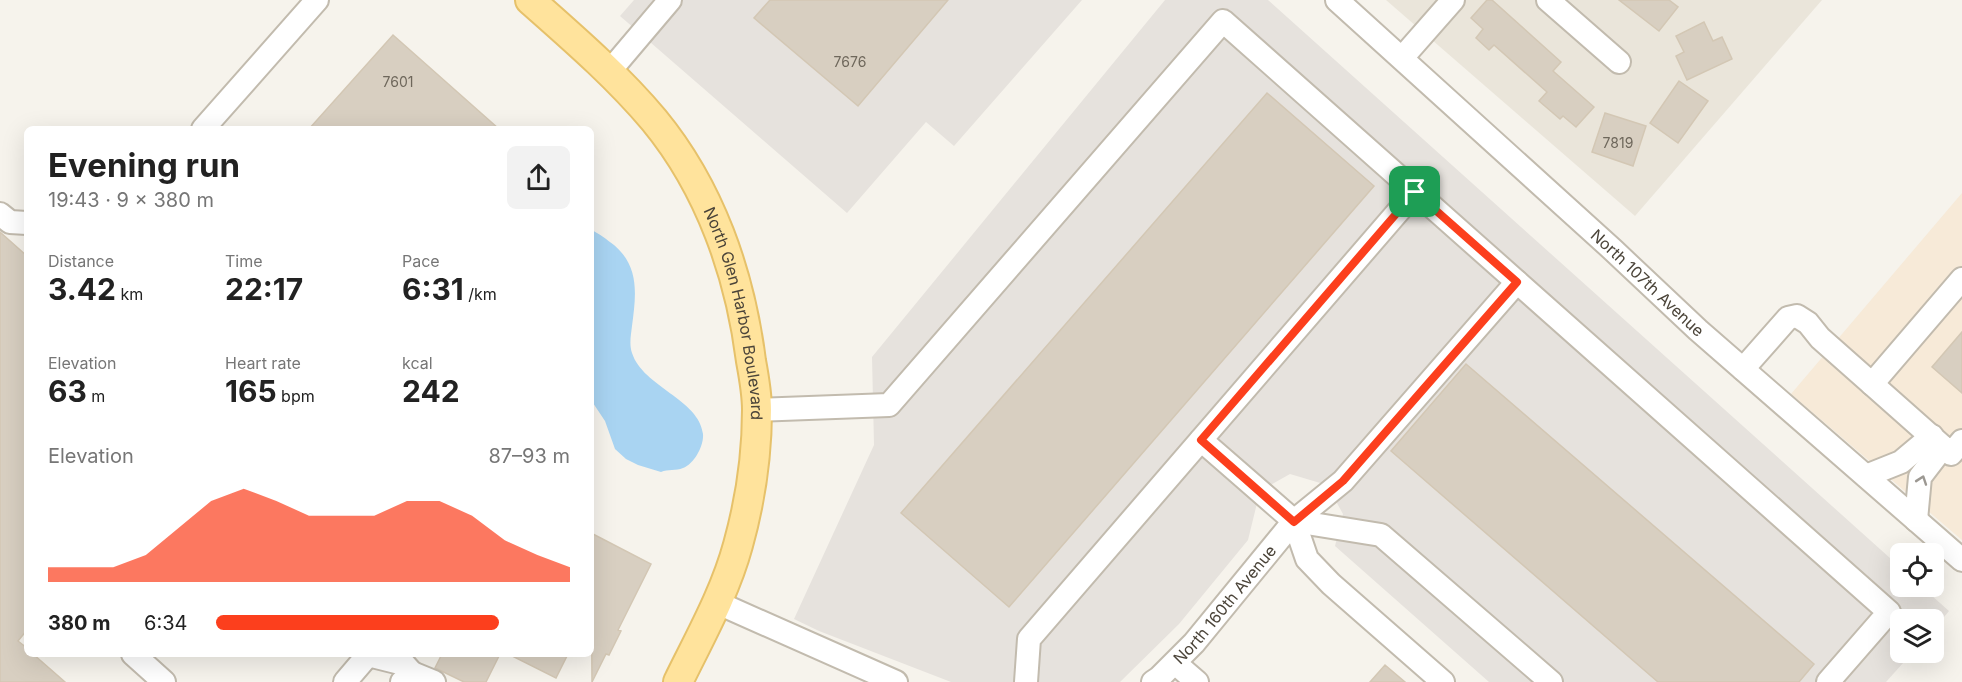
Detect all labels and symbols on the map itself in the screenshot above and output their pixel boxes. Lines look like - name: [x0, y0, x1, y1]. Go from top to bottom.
- house number: 7676: [834, 53, 866, 70]
- house number: 7601: [383, 73, 413, 90]
- house number: 7819: [1603, 134, 1633, 151]
- pin: [1389, 166, 1440, 217]
- street label: North Glen Harbor Boulevard: [699, 204, 767, 420]
- street label: North 107th Avenue: [1587, 225, 1708, 341]
- one-way arrow: [1915, 476, 1927, 486]
- street label: North 160th Avenue: [1169, 541, 1280, 668]

